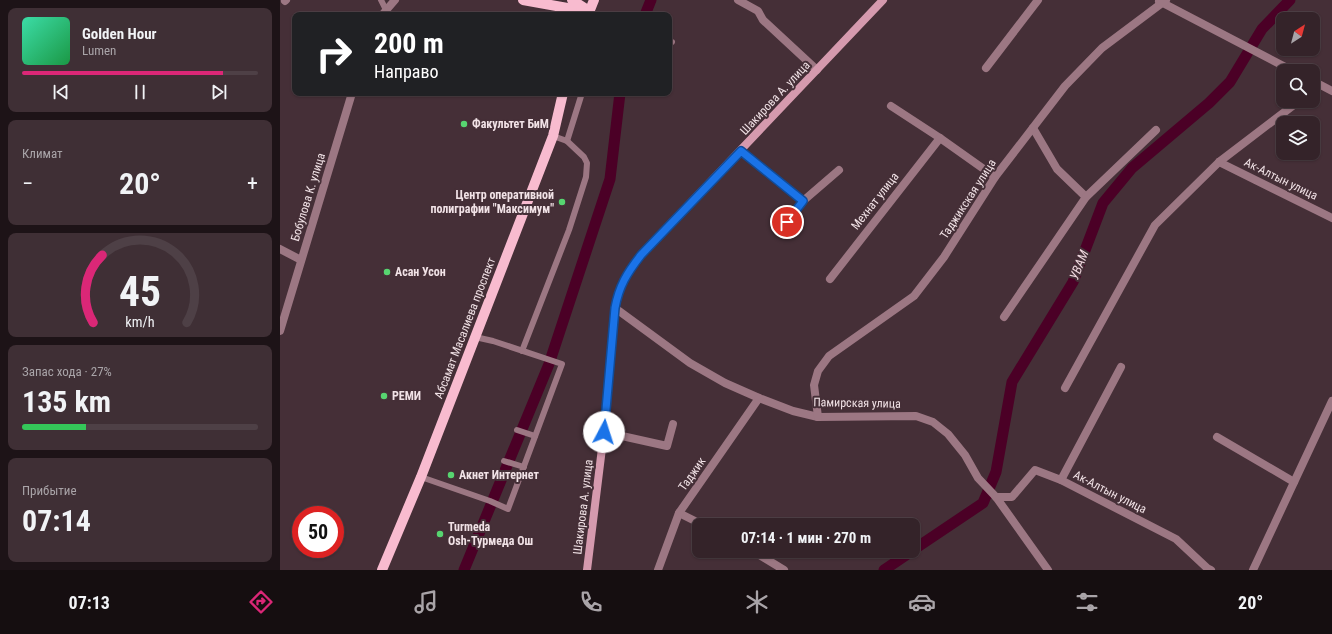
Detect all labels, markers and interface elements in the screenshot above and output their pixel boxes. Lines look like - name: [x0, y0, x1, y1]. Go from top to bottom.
- north arrow: [1276, 12, 1320, 56]
- map controls: [1276, 12, 1320, 160]
- text: Golden Hour: [82, 25, 157, 43]
- text: 200 m: [374, 27, 444, 60]
- icon: right: [308, 28, 360, 80]
- text: Lumen: [82, 43, 116, 58]
- street label: Шакирова А. улица: [737, 58, 813, 138]
- text: Направо: [374, 61, 439, 82]
- button: search: [1276, 64, 1320, 108]
- icon: previous: [50, 81, 72, 103]
- icon: pause: [129, 81, 151, 103]
- icon: next: [208, 81, 230, 103]
- button: layers: [1276, 116, 1320, 160]
- place label: Факультет БиМ: [472, 117, 549, 131]
- marker: Факультет БиМ: [459, 119, 469, 129]
- text: Климат: [22, 146, 63, 161]
- street label: Бобулова К. улица: [288, 151, 328, 243]
- street label: Ак-Алтын улица: [1242, 155, 1320, 203]
- street label: Таджикская улица: [937, 156, 999, 241]
- text: 20°: [119, 166, 161, 201]
- street label: Мехнат улица: [848, 169, 902, 232]
- text: −: [22, 171, 33, 196]
- text: +: [247, 171, 258, 196]
- place label: Центр оперативной полиграфии "Максимум": [430, 188, 554, 216]
- marker: Центр оперативной полиграфии "Максимум": [557, 197, 567, 207]
- pin: [770, 205, 804, 239]
- icon: arrive: [776, 211, 798, 233]
- water label: УВАМ: [1066, 248, 1092, 282]
- street label: Абсамат Масалиева проспект: [432, 255, 498, 401]
- place label: Асан Усон: [395, 265, 446, 279]
- text: 45: [119, 267, 161, 316]
- marker: Асан Усон: [382, 267, 392, 277]
- text: km/h: [125, 314, 155, 330]
- text: Запас хода · 27%: [22, 364, 112, 379]
- text: 135 km: [22, 384, 111, 419]
- place label: РЕМИ: [392, 389, 421, 403]
- marker: РЕМИ: [379, 391, 389, 401]
- street label: Памирская улица: [813, 395, 901, 411]
- position arrow: [583, 411, 625, 453]
- street label: Таджик: [675, 454, 709, 493]
- street label: Шакирова А. улица: [570, 458, 596, 555]
- place label: Акнет Интернет: [459, 468, 539, 482]
- street label: Ак-Алтын улица: [1071, 468, 1149, 517]
- marker: Акнет Интернет: [446, 470, 456, 480]
- text: Прибытие: [22, 483, 77, 498]
- text: 07:14: [22, 503, 91, 538]
- speed limit sign: 50: [292, 506, 344, 558]
- place label: Turmeda Osh-Турмеда Ош: [448, 520, 533, 548]
- marker: Turmeda Osh-Турмеда Ош: [435, 529, 445, 539]
- text: 07:14 · 1 мин · 270 m: [741, 529, 871, 547]
- icon: directions: [247, 588, 275, 616]
- icon: music: [412, 588, 440, 616]
- icon: phone: [577, 588, 605, 616]
- icon: climate: [743, 588, 771, 616]
- icon: car: [908, 588, 936, 616]
- icon: filters: [1073, 588, 1101, 616]
- text: 07:13: [69, 592, 110, 613]
- text: 20°: [1238, 592, 1263, 613]

